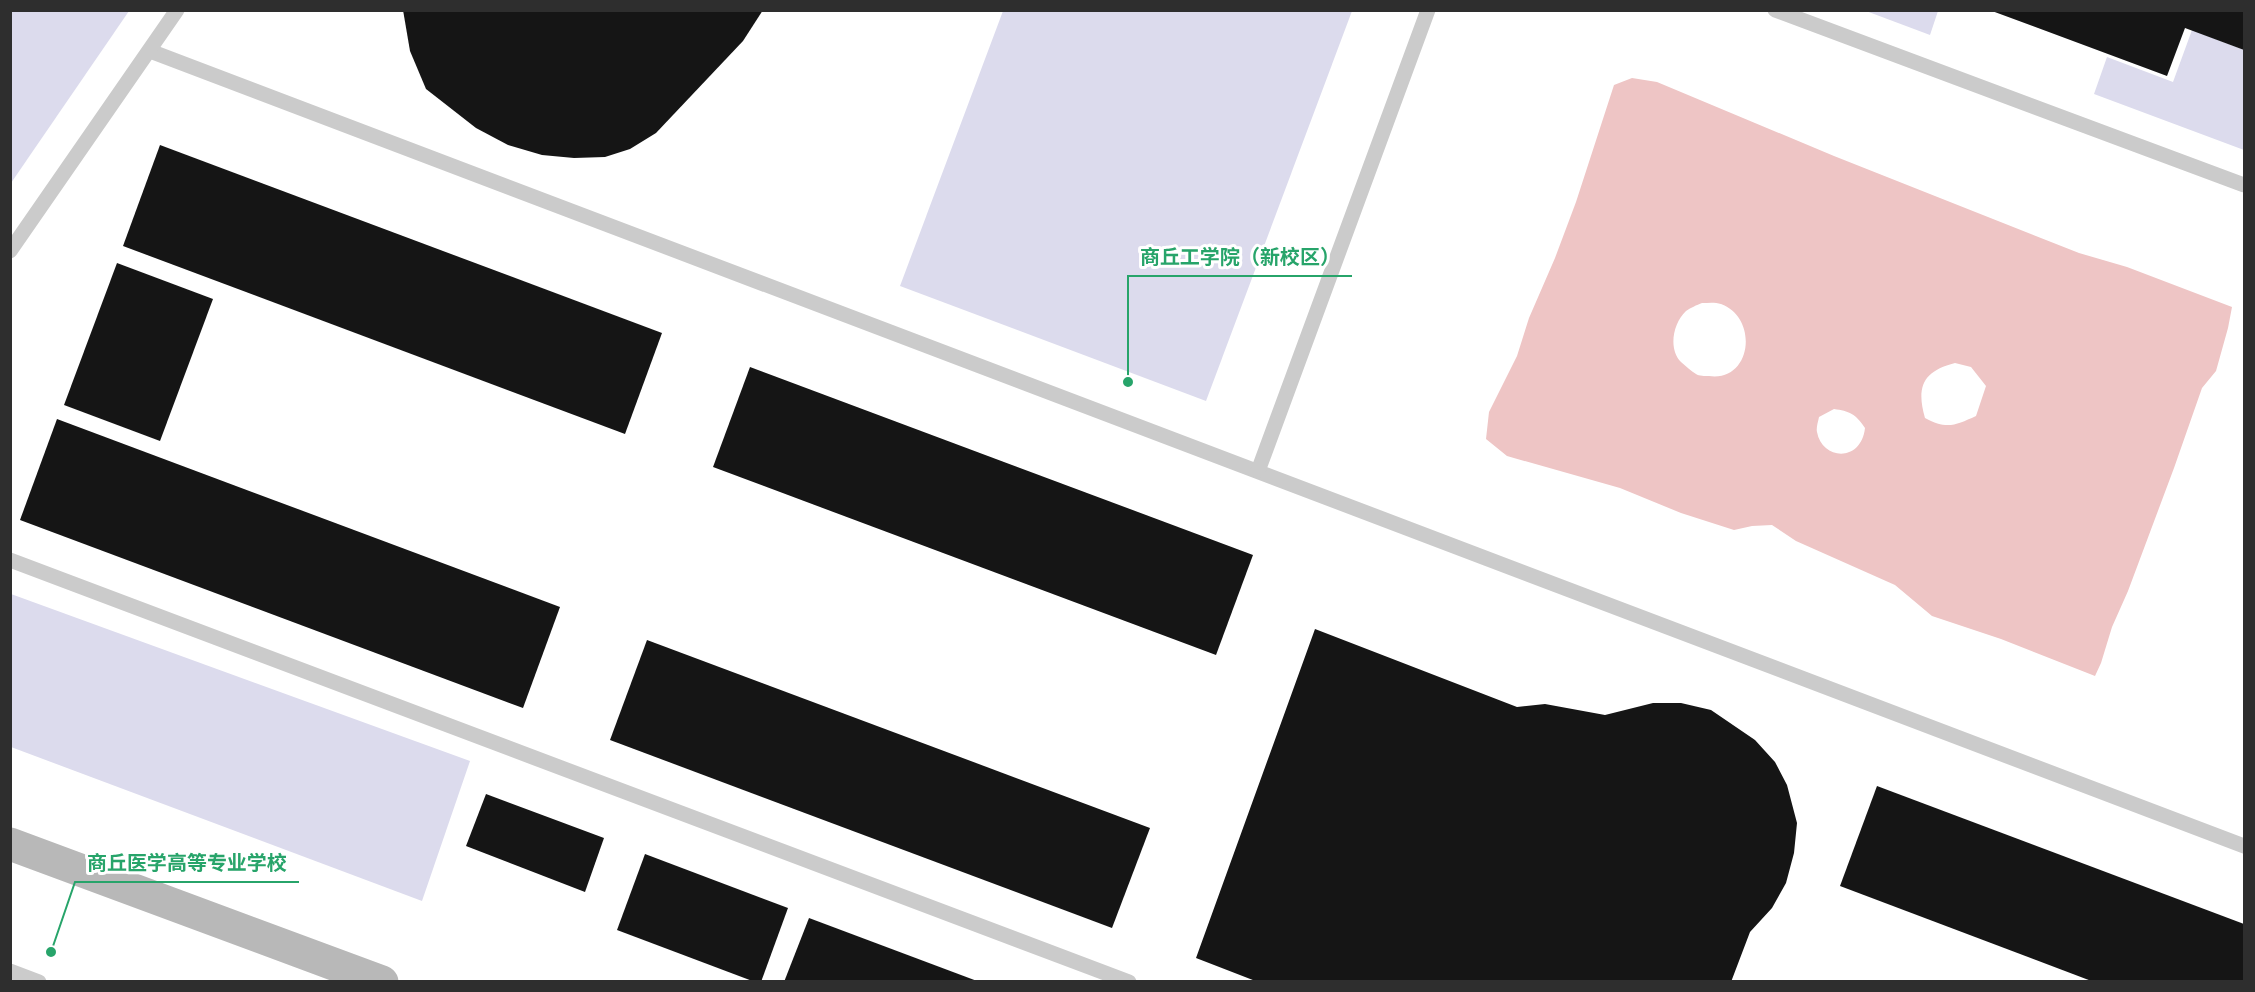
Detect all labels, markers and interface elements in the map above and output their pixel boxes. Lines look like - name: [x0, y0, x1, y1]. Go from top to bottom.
- callout: 商丘工学院（新校区）: [1128, 238, 1352, 276]
- text: 商丘工学院（新校区）: [1140, 246, 1340, 268]
- callout: 商丘医学高等专业学校: [75, 844, 299, 882]
- text: 商丘医学高等专业学校: [87, 852, 287, 874]

